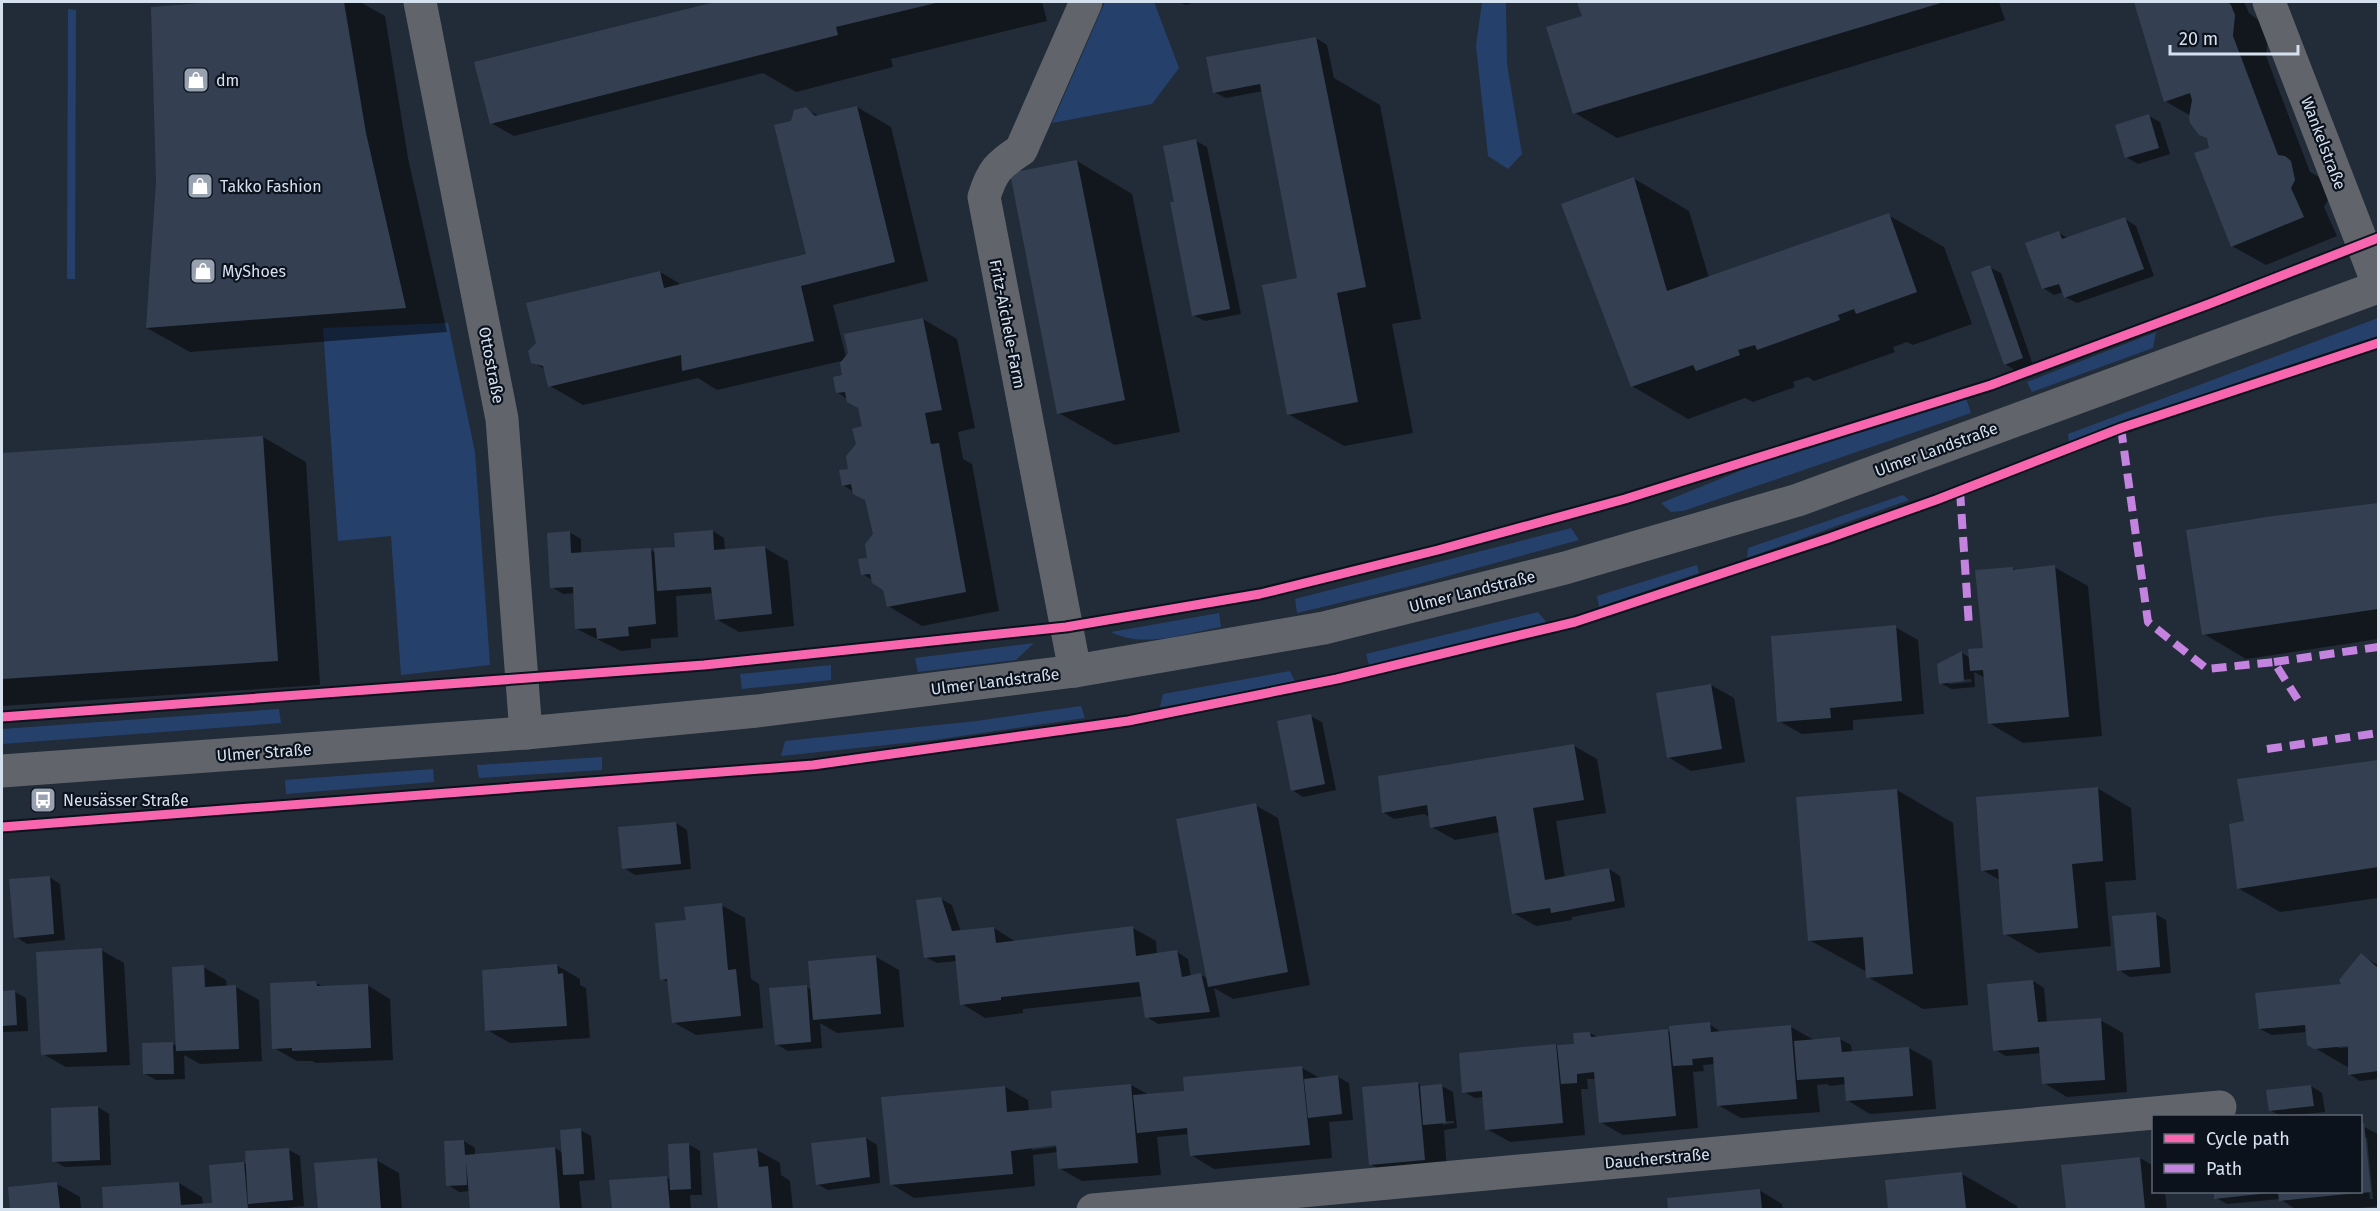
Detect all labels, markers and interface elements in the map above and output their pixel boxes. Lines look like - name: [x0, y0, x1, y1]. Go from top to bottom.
- scale bar: [2170, 18, 2298, 56]
- text: 20 m: [2179, 28, 2218, 50]
- shop icon: dm: [181, 65, 211, 95]
- place label: dm: [216, 71, 239, 90]
- street label: Wankelstraße: [2297, 94, 2350, 192]
- shop icon: Takko Fashion: [185, 171, 215, 201]
- place label: Takko Fashion: [220, 177, 322, 196]
- shop icon: MyShoes: [188, 256, 218, 286]
- street label: Fritz-Aichele-Farm: [986, 258, 1029, 390]
- place label: MyShoes: [222, 262, 286, 281]
- street label: Ottostraße: [475, 325, 508, 405]
- street label: Ulmer Landstraße: [1872, 418, 2000, 481]
- street label: Ulmer Landstraße: [1407, 567, 1537, 616]
- street label: Ulmer Landstraße: [930, 664, 1060, 699]
- street label: Ulmer Straße: [216, 740, 312, 765]
- bus stop icon: Neusässer Straße: [28, 785, 58, 815]
- place label: Neusässer Straße: [63, 791, 189, 810]
- legend: [2152, 1115, 2362, 1193]
- text: Cycle path: [2206, 1128, 2290, 1150]
- street label: Daucherstraße: [1604, 1144, 1710, 1173]
- text: Path: [2206, 1158, 2242, 1180]

